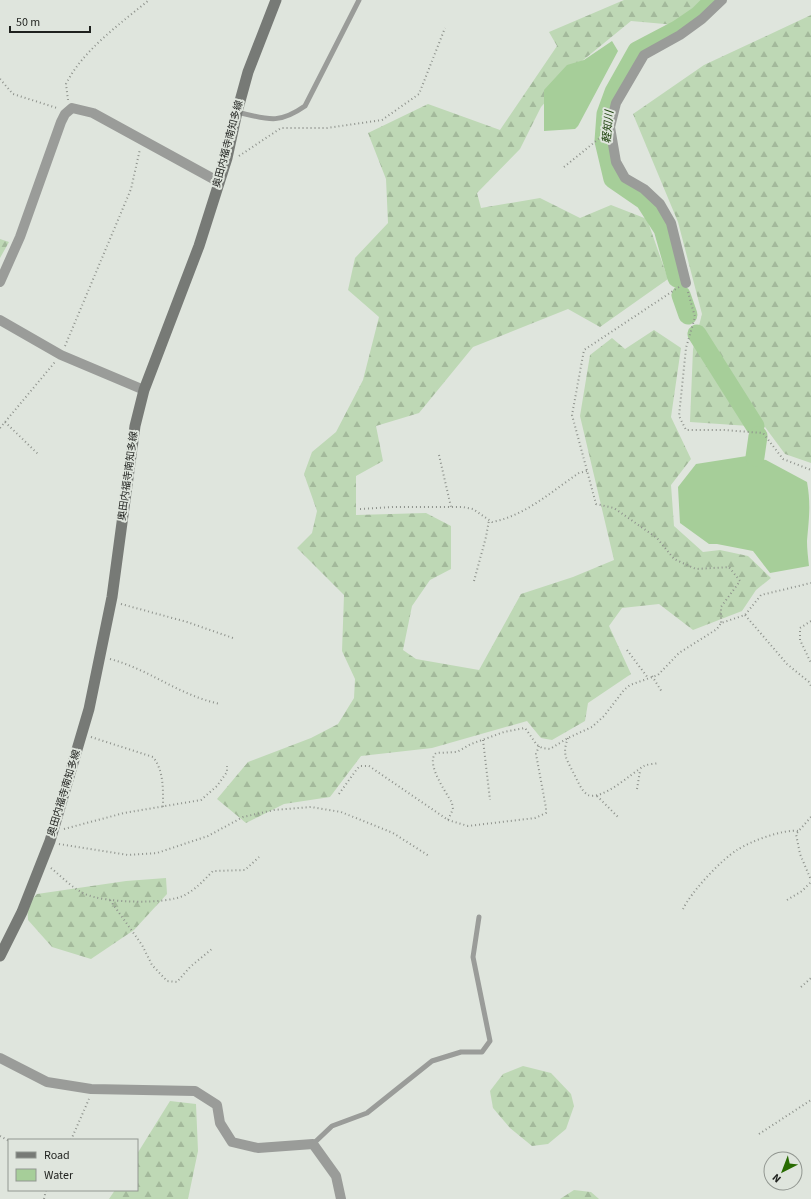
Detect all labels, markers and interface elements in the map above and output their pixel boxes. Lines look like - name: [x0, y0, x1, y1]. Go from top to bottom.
- scale bar: [10, 8, 90, 34]
- text: 50 m: [16, 14, 40, 31]
- street label: 奥田内福寺南知多線: [210, 99, 246, 189]
- water label: 軽知川: [599, 109, 617, 144]
- street label: 奥田内福寺南知多線: [115, 430, 141, 522]
- street label: 奥田内福寺南知多線: [44, 748, 84, 838]
- legend: [8, 1139, 138, 1191]
- text: Road: [44, 1147, 70, 1164]
- north arrow: [763, 1151, 803, 1191]
- text: Water: [44, 1167, 74, 1184]
- text: N: [769, 1170, 784, 1186]

